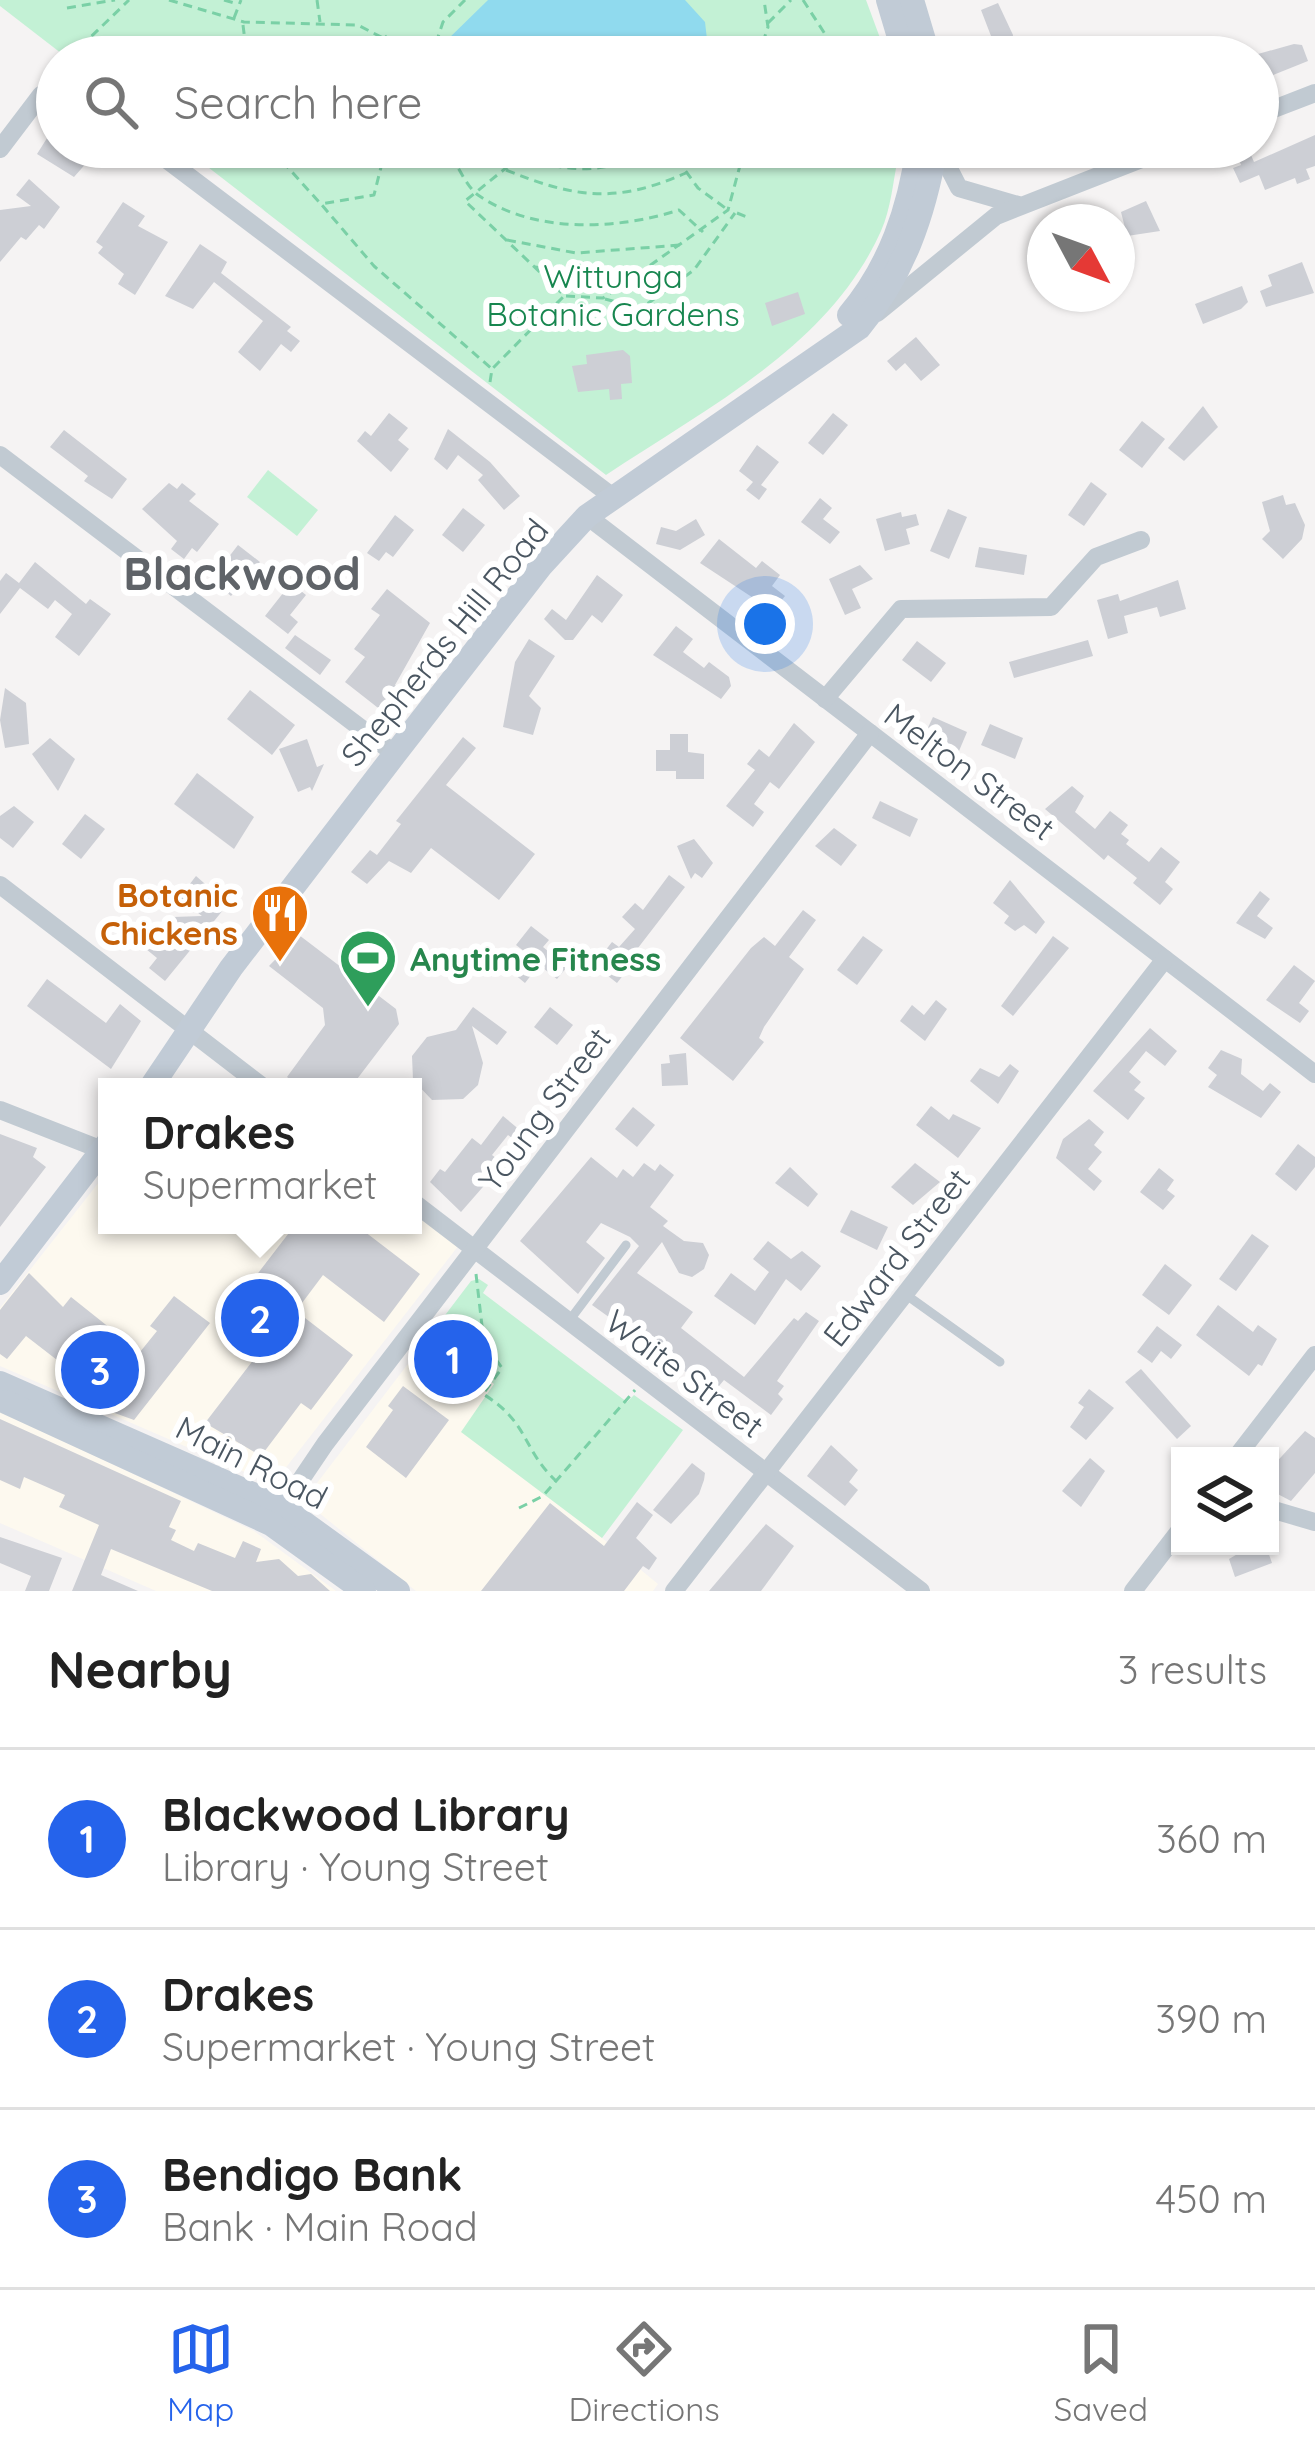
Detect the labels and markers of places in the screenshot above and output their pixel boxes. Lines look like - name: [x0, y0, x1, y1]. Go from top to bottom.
- place label: Botanic Chickens: [100, 874, 238, 953]
- restaurant icon: Botanic Chickens: [249, 882, 311, 964]
- sports icon: Anytime Fitness: [337, 927, 399, 1009]
- place label: Anytime Fitness: [410, 938, 661, 979]
- pin: 2: [221, 1273, 299, 1363]
- pin: 1: [414, 1314, 492, 1404]
- pin: 3: [61, 1325, 139, 1415]

